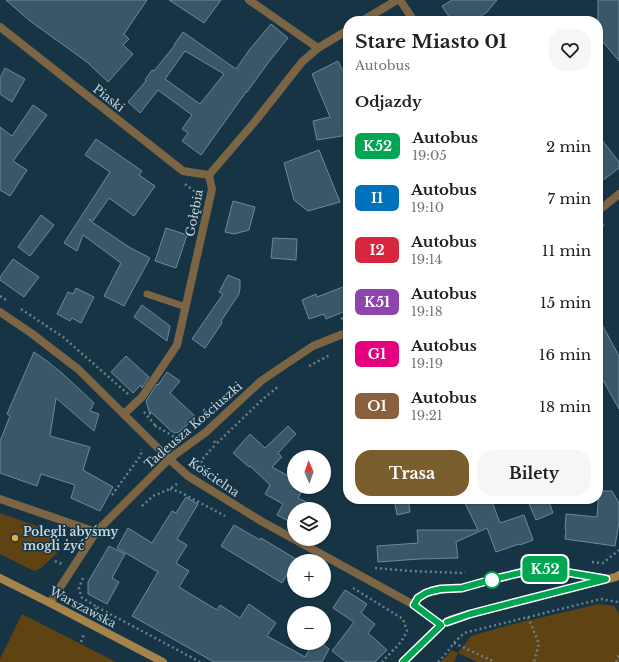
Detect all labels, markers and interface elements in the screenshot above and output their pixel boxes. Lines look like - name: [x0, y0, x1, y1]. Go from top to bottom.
- button: heart: [549, 29, 591, 71]
- text: Stare Miasto 01: [355, 30, 507, 53]
- text: Autobus: [355, 57, 410, 74]
- street label: Piaski: [90, 81, 128, 115]
- text: Odjazdy: [355, 92, 422, 111]
- text: Autobus: [412, 128, 478, 147]
- text: K52: [363, 137, 392, 155]
- text: 2 min: [546, 137, 591, 156]
- text: 19:05: [412, 147, 447, 164]
- text: Autobus: [411, 180, 477, 199]
- street label: Gołębia: [182, 188, 206, 238]
- text: I1: [371, 189, 383, 207]
- text: 7 min: [548, 189, 591, 208]
- text: 19:10: [411, 199, 444, 216]
- text: Autobus: [411, 232, 477, 251]
- text: I2: [369, 241, 385, 259]
- text: 11 min: [542, 241, 591, 260]
- text: 19:14: [411, 251, 442, 268]
- text: Autobus: [411, 284, 477, 303]
- text: K51: [364, 293, 390, 311]
- text: 15 min: [540, 293, 591, 312]
- text: 19:18: [411, 303, 443, 320]
- text: Autobus: [411, 336, 477, 355]
- text: G1: [368, 345, 386, 363]
- text: 16 min: [539, 345, 591, 364]
- text: 19:19: [411, 355, 443, 372]
- street label: Tadeusza Kościuszki: [141, 378, 245, 472]
- text: Autobus: [411, 388, 477, 407]
- text: O1: [367, 397, 387, 415]
- text: 18 min: [539, 397, 591, 416]
- text: 19:21: [411, 407, 443, 424]
- north arrow: [287, 450, 331, 494]
- map controls: [287, 450, 331, 650]
- button: Trasa: [355, 450, 469, 496]
- button: Bilety: [477, 450, 591, 496]
- street label: Kościelna: [186, 454, 243, 500]
- button: layers: [287, 502, 331, 546]
- place label: Polegli abyśmy mogli żyć: [23, 524, 118, 553]
- marker: Polegli abyśmy mogli żyć: [10, 533, 20, 543]
- button: +: [287, 554, 331, 598]
- line badge: K52: [522, 556, 568, 582]
- text: K52: [530, 560, 560, 578]
- unlabelled marker: [483, 571, 501, 589]
- street label: Warszawska: [46, 583, 119, 631]
- button: −: [287, 606, 331, 650]

